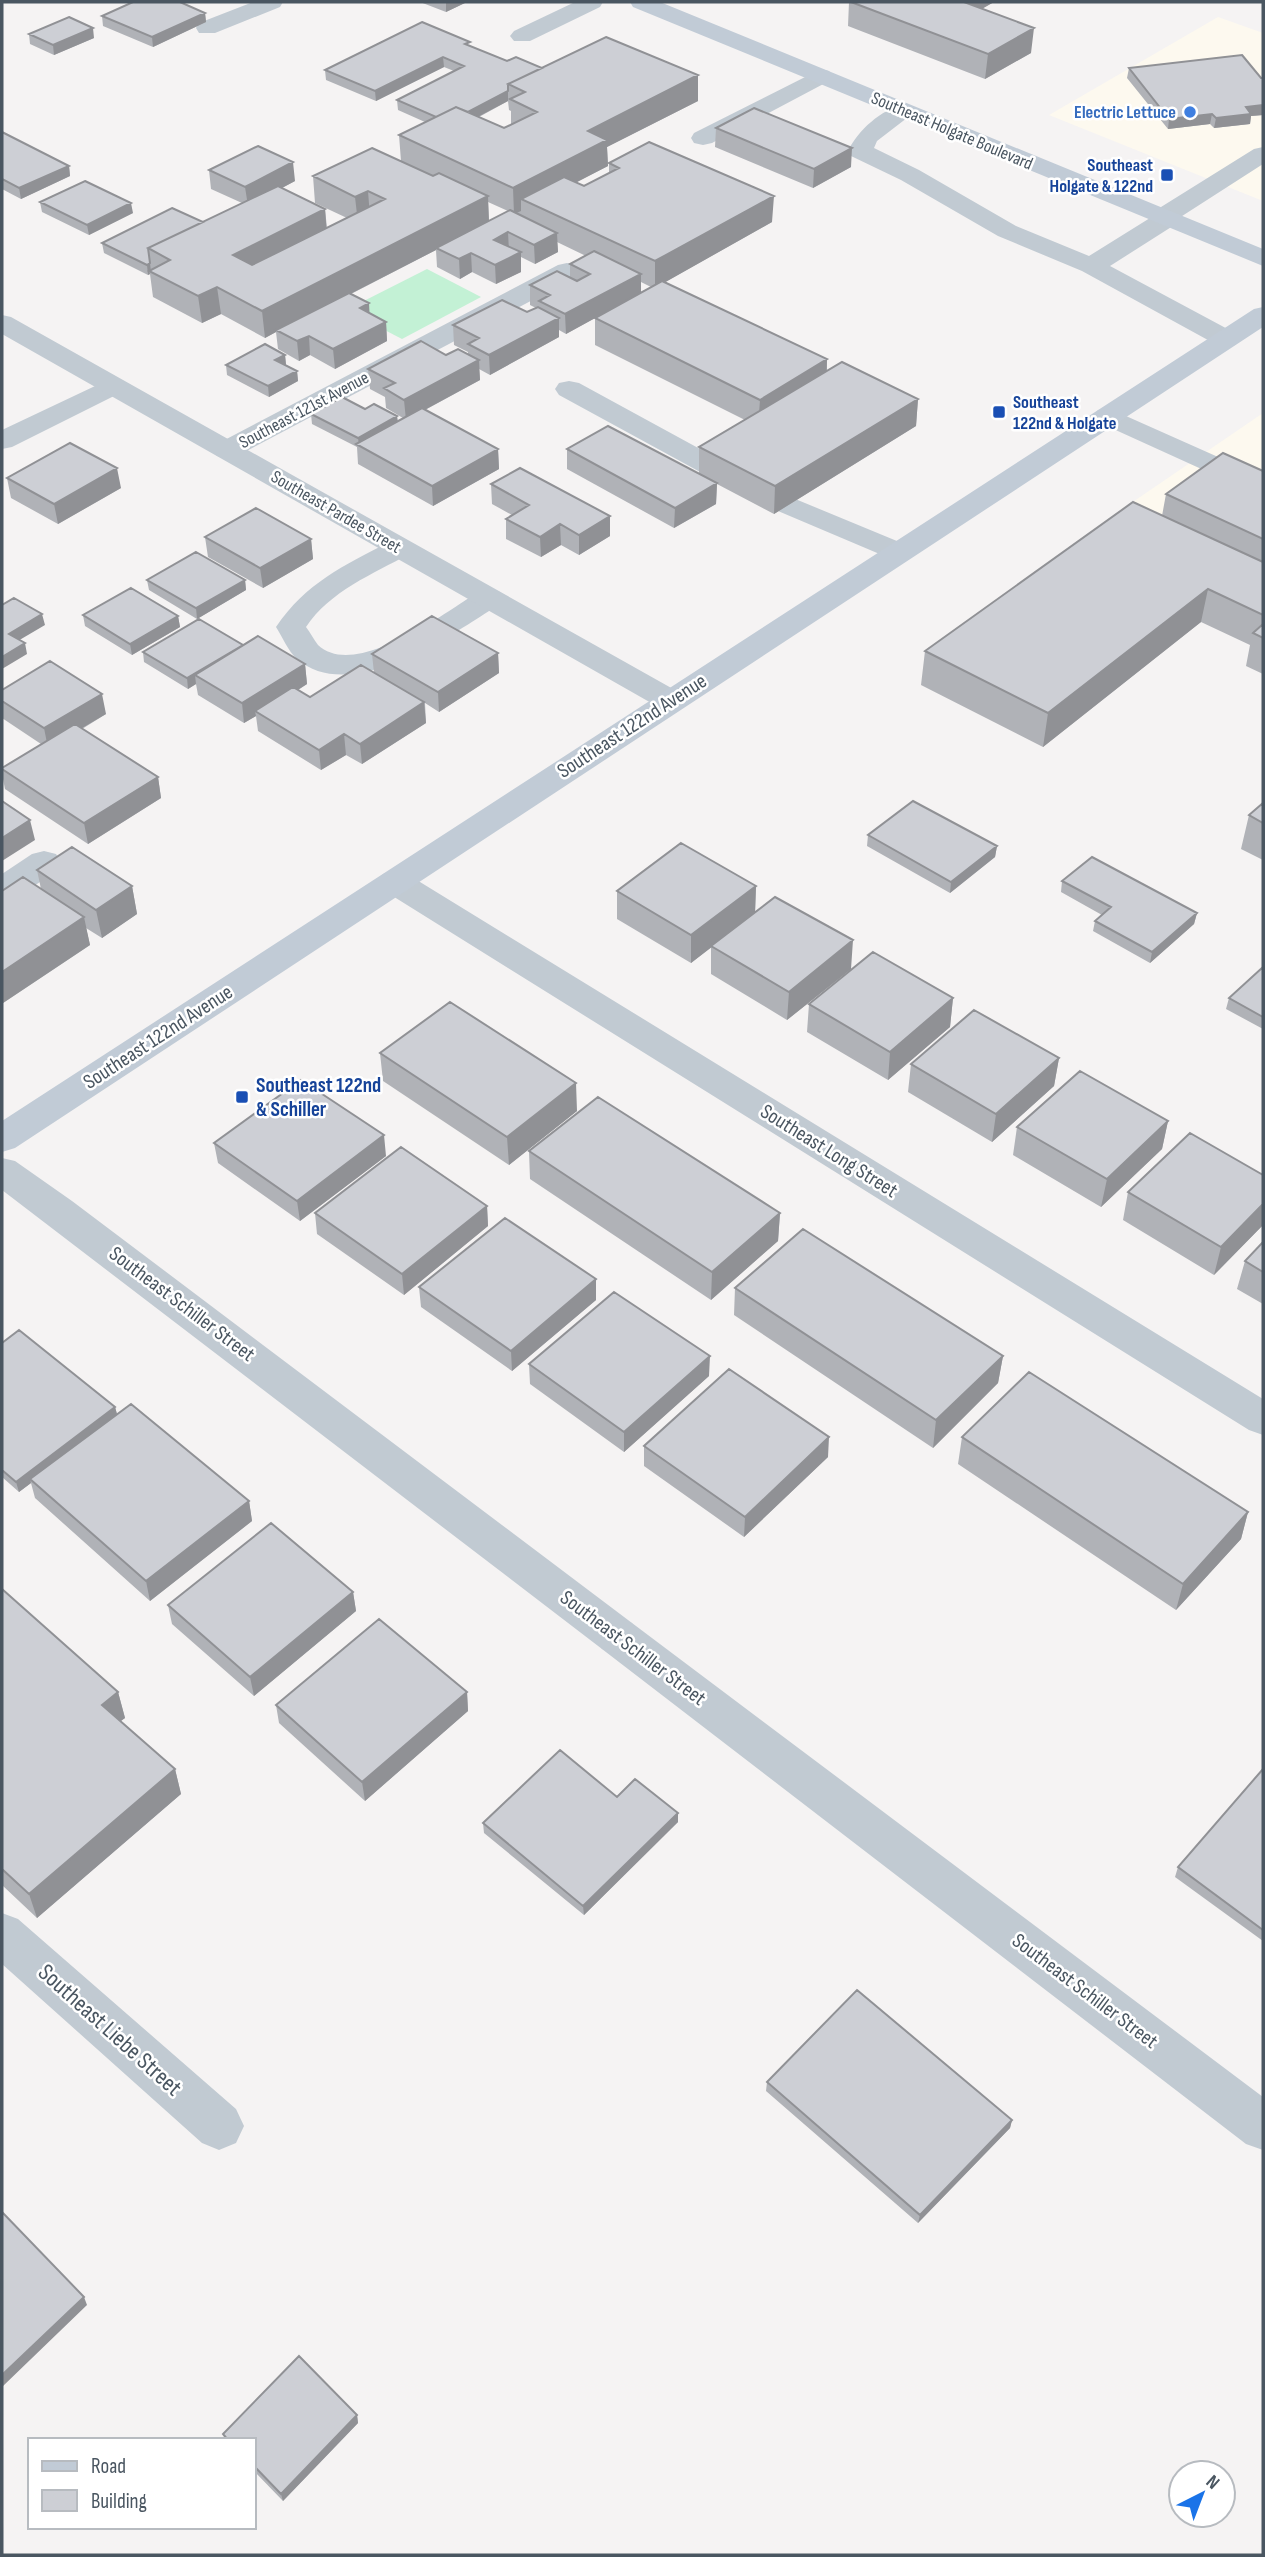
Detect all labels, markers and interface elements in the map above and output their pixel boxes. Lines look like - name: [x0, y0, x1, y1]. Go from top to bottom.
- street label: Southeast Holgate Boulevard: [868, 87, 1036, 175]
- place label: Electric Lettuce: [1074, 102, 1176, 123]
- marker: Electric Lettuce: [1182, 104, 1198, 120]
- place label: Southeast Holgate & 122nd: [1050, 155, 1153, 197]
- marker: Southeast Holgate & 122nd: [1159, 167, 1175, 183]
- street label: Southeast 121st Avenue: [236, 367, 372, 453]
- place label: Southeast 122nd & Holgate: [1013, 392, 1116, 434]
- marker: Southeast 122nd & Holgate: [991, 404, 1007, 420]
- street label: Southeast Pardee Street: [267, 466, 405, 558]
- street label: Southeast 122nd Avenue: [553, 668, 711, 784]
- street label: Southeast 122nd Avenue: [79, 979, 237, 1095]
- place label: Southeast 122nd & Schiller: [256, 1073, 381, 1122]
- marker: Southeast 122nd & Schiller: [234, 1089, 250, 1105]
- street label: Southeast Long Street: [756, 1099, 902, 1203]
- street label: Southeast Schiller Street: [104, 1241, 260, 1367]
- street label: Southeast Schiller Street: [555, 1585, 711, 1711]
- street label: Southeast Schiller Street: [1007, 1928, 1163, 2054]
- street label: Southeast Liebe Street: [32, 1958, 188, 2102]
- legend: [28, 2438, 256, 2529]
- text: Road: [91, 2454, 126, 2479]
- north arrow: [1167, 2459, 1237, 2529]
- text: N: [1201, 2471, 1224, 2494]
- text: Building: [91, 2489, 147, 2514]

